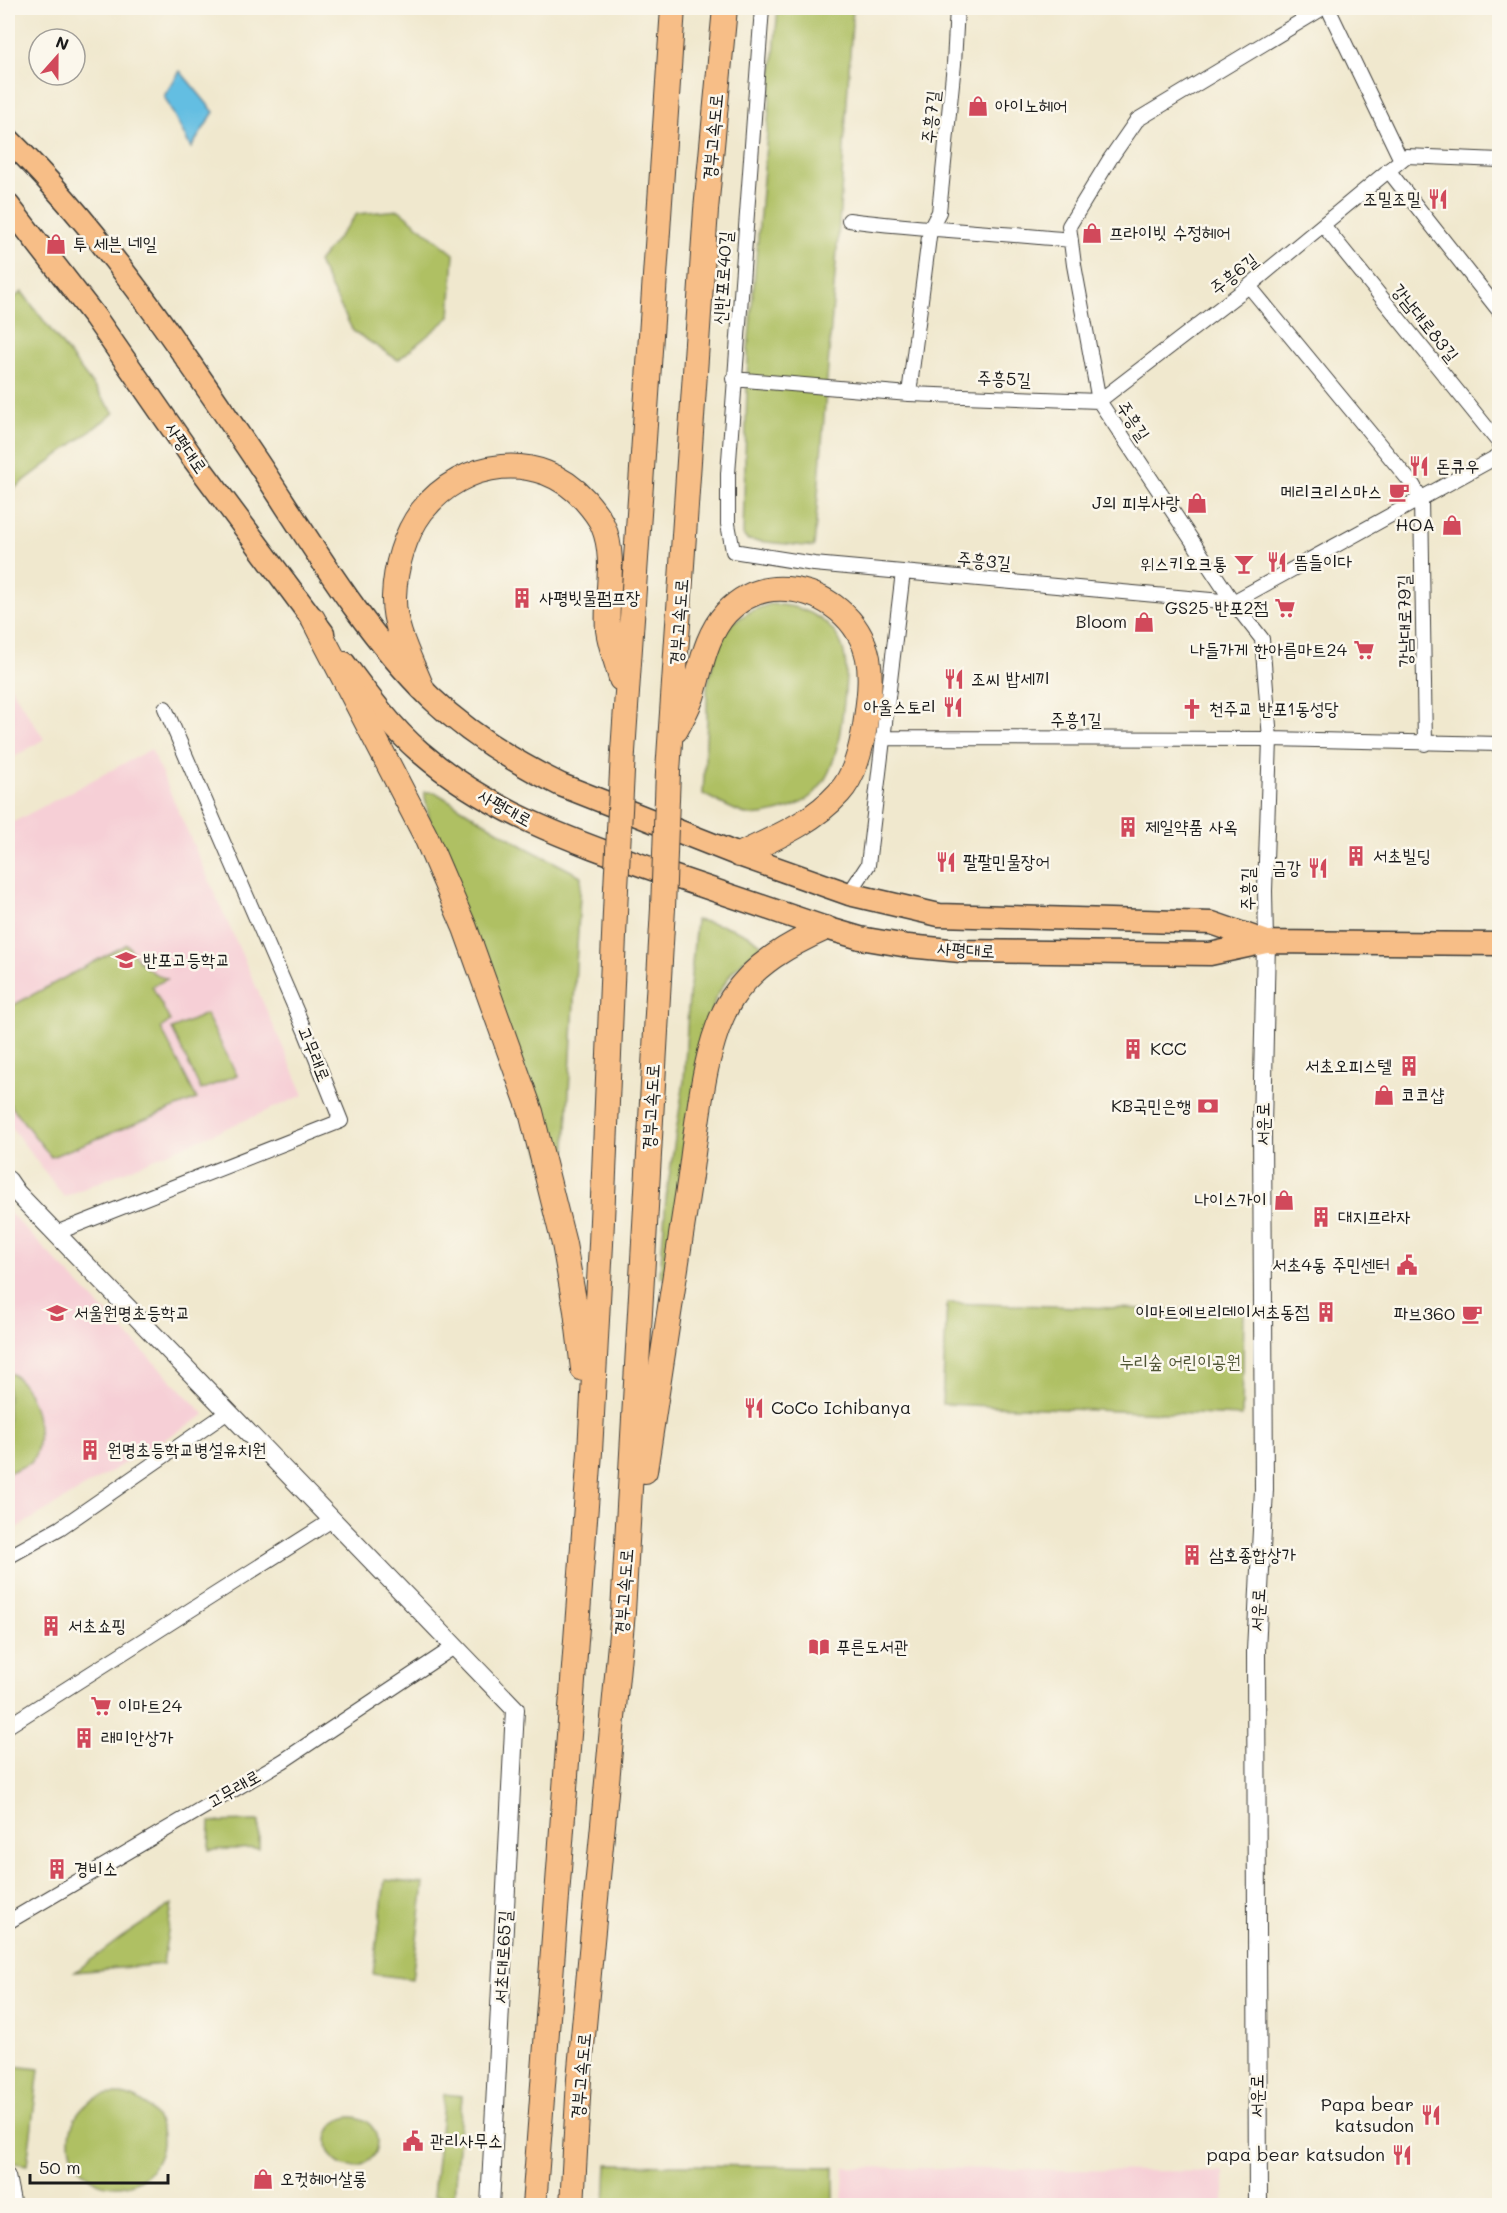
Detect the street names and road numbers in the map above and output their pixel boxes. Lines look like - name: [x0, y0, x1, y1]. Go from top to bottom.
- street label: 주흥7길: [915, 89, 945, 145]
- street label: 경부고속도로: [696, 93, 728, 181]
- street label: 신반포로40길: [707, 230, 737, 326]
- street label: 주흥6길: [1205, 247, 1263, 299]
- street label: 강남대로83길: [1387, 278, 1465, 367]
- street label: 주흥5길: [977, 365, 1032, 391]
- street label: 주흥길: [1112, 396, 1156, 446]
- street label: 사평대로: [160, 417, 213, 478]
- street label: 주흥3길: [956, 546, 1013, 574]
- street label: 강남대로79길: [1391, 574, 1417, 668]
- street label: 경부고속도로: [663, 578, 693, 666]
- street label: 주흥1길: [1050, 707, 1102, 731]
- street label: 사평대로: [474, 783, 537, 832]
- street label: 주흥길: [1235, 867, 1259, 911]
- street label: 사평대로: [936, 936, 996, 963]
- street label: 고무래로: [293, 1022, 337, 1085]
- street label: 경부고속도로: [636, 1063, 664, 1151]
- street label: 서운로: [1250, 1102, 1274, 1146]
- street label: 경부고속도로: [608, 1548, 638, 1636]
- street label: 서운로: [1244, 1588, 1270, 1632]
- street label: 고무래로: [202, 1763, 265, 1813]
- street label: 서초대로65길: [488, 1909, 516, 2004]
- street label: 경부고속도로: [564, 2032, 596, 2120]
- street label: 서운로: [1244, 2074, 1268, 2118]

